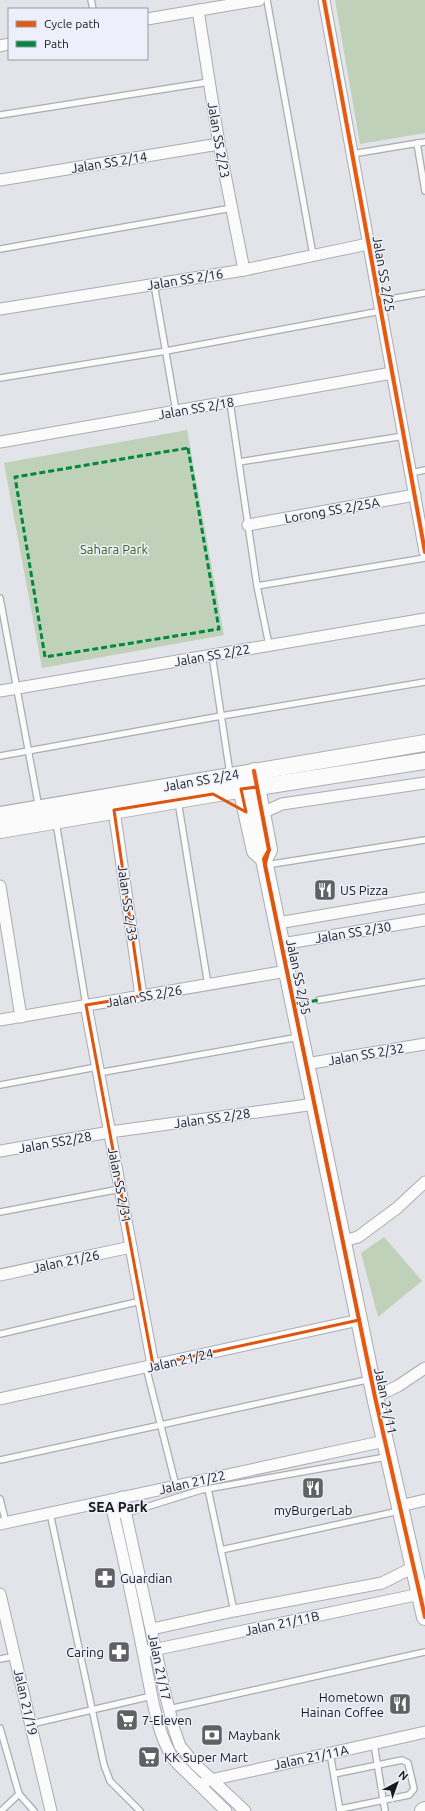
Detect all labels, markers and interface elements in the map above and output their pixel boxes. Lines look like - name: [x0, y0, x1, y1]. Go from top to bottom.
- legend: [8, 8, 148, 60]
- text: Cycle path: [44, 17, 100, 30]
- text: Path: [44, 37, 69, 50]
- street label: Jalan SS 2/23: [205, 101, 233, 179]
- street label: Jalan SS 2/14: [70, 149, 148, 175]
- street label: Jalan SS 2/25: [370, 235, 398, 313]
- street label: Jalan SS 2/16: [146, 266, 224, 292]
- street label: Jalan SS 2/18: [157, 394, 235, 422]
- street label: Lorong SS 2/25A: [283, 495, 381, 525]
- park label: Sahara Park: [80, 542, 148, 556]
- street label: Jalan SS 2/22: [173, 641, 251, 669]
- street label: Jalan SS 2/24: [162, 766, 240, 794]
- street label: Jalan SS 2/33: [116, 864, 140, 942]
- restaurant icon: US Pizza: [312, 877, 338, 903]
- place label: US Pizza: [340, 883, 388, 897]
- street label: Jalan SS 2/30: [314, 919, 392, 945]
- street label: Jalan SS 2/35: [284, 938, 314, 1016]
- street label: Jalan SS 2/26: [105, 982, 183, 1010]
- street label: Jalan SS 2/32: [327, 1040, 405, 1068]
- street label: Jalan SS 2/28: [173, 1106, 251, 1130]
- street label: Jalan SS2/28: [17, 1129, 93, 1155]
- street label: Jalan SS 2/31: [106, 1146, 134, 1224]
- street label: Jalan 21/26: [31, 1247, 101, 1275]
- street label: Jalan 21/24: [145, 1346, 215, 1374]
- street label: Jalan 21/11: [372, 1366, 400, 1436]
- street label: Jalan 21/22: [157, 1468, 227, 1496]
- restaurant icon: myBurgerLab: [300, 1475, 326, 1501]
- district label: SEA Park: [88, 1499, 148, 1515]
- place label: myBurgerLab: [274, 1503, 352, 1517]
- pharmacy icon: Guardian: [92, 1565, 118, 1591]
- place label: Guardian: [120, 1571, 173, 1585]
- street label: Jalan 21/11B: [243, 1608, 321, 1638]
- street label: Jalan 21/17: [146, 1632, 174, 1702]
- pharmacy icon: Caring: [106, 1639, 132, 1665]
- place label: Caring: [66, 1645, 104, 1659]
- street label: Jalan 21/19: [12, 1667, 40, 1737]
- place label: Hometown Hainan Coffee: [301, 1690, 384, 1719]
- restaurant icon: Hometown Hainan Coffee: [387, 1691, 413, 1717]
- supermarket icon: 7-Eleven: [114, 1707, 140, 1733]
- place label: 7-Eleven: [142, 1713, 192, 1727]
- bank icon: Maybank: [199, 1722, 225, 1748]
- place label: Maybank: [228, 1728, 281, 1742]
- street label: Jalan 21/11A: [272, 1742, 350, 1772]
- supermarket icon: KK Super Mart: [136, 1744, 162, 1770]
- place label: KK Super Mart: [164, 1750, 248, 1764]
- north arrow: [377, 1763, 417, 1803]
- text: N: [397, 1768, 411, 1783]

